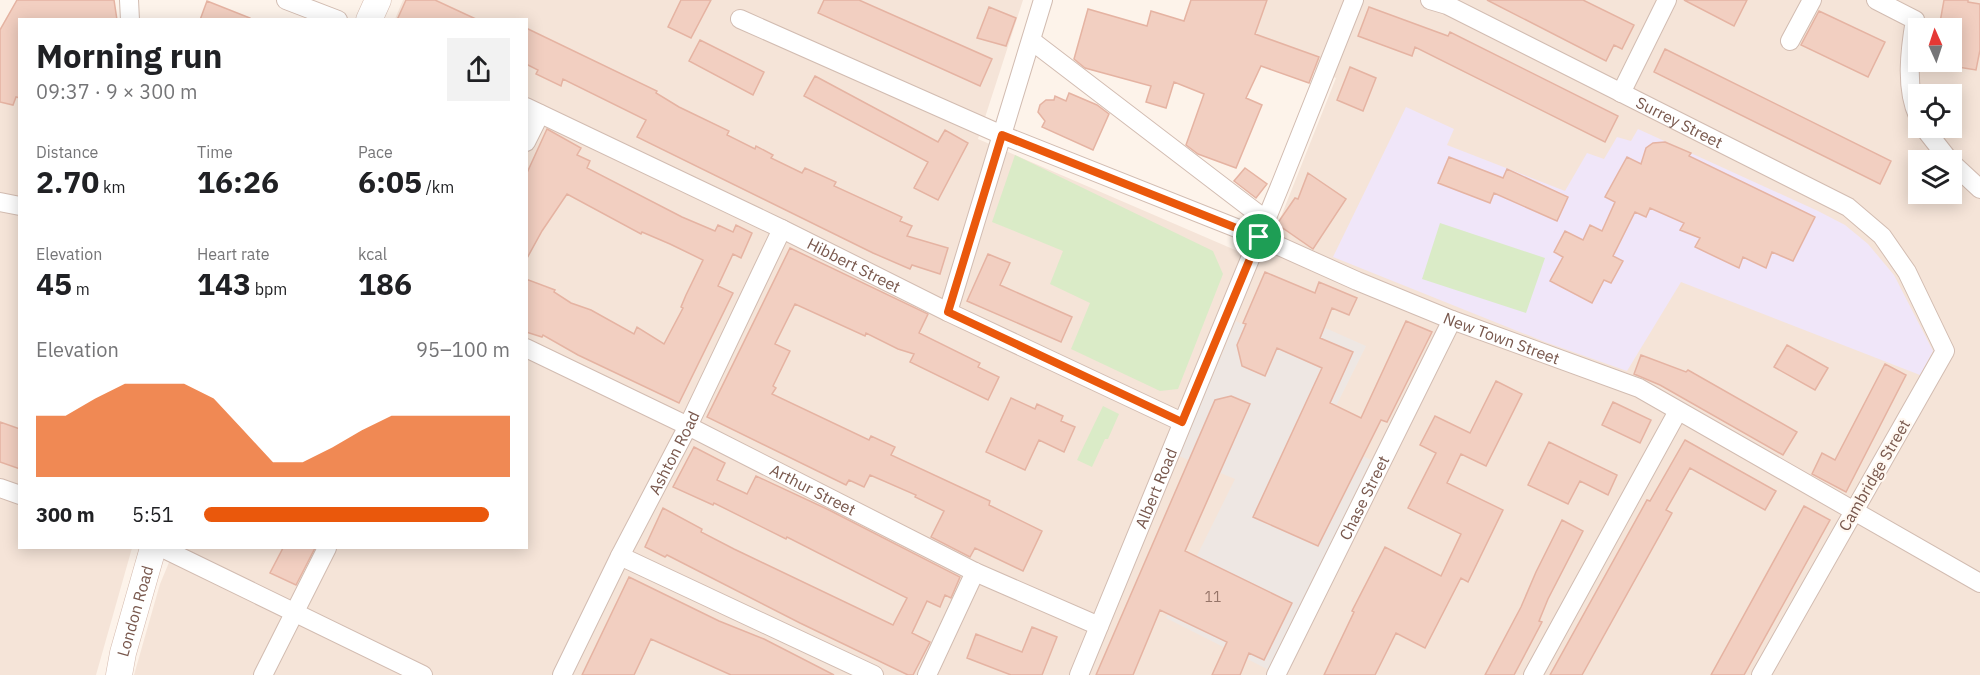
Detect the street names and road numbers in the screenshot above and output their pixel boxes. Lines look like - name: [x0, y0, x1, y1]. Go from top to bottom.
- street label: Surrey Street: [1633, 92, 1726, 152]
- street label: Hibbert Street: [804, 233, 904, 297]
- street label: New Town Street: [1441, 308, 1563, 368]
- street label: Ashton Road: [644, 408, 704, 498]
- street label: Cambridge Street: [1834, 416, 1914, 534]
- street label: Albert Road: [1130, 445, 1181, 531]
- street label: Chase Street: [1335, 452, 1393, 543]
- street label: Arthur Street: [767, 459, 859, 520]
- street label: London Road: [112, 563, 157, 659]

